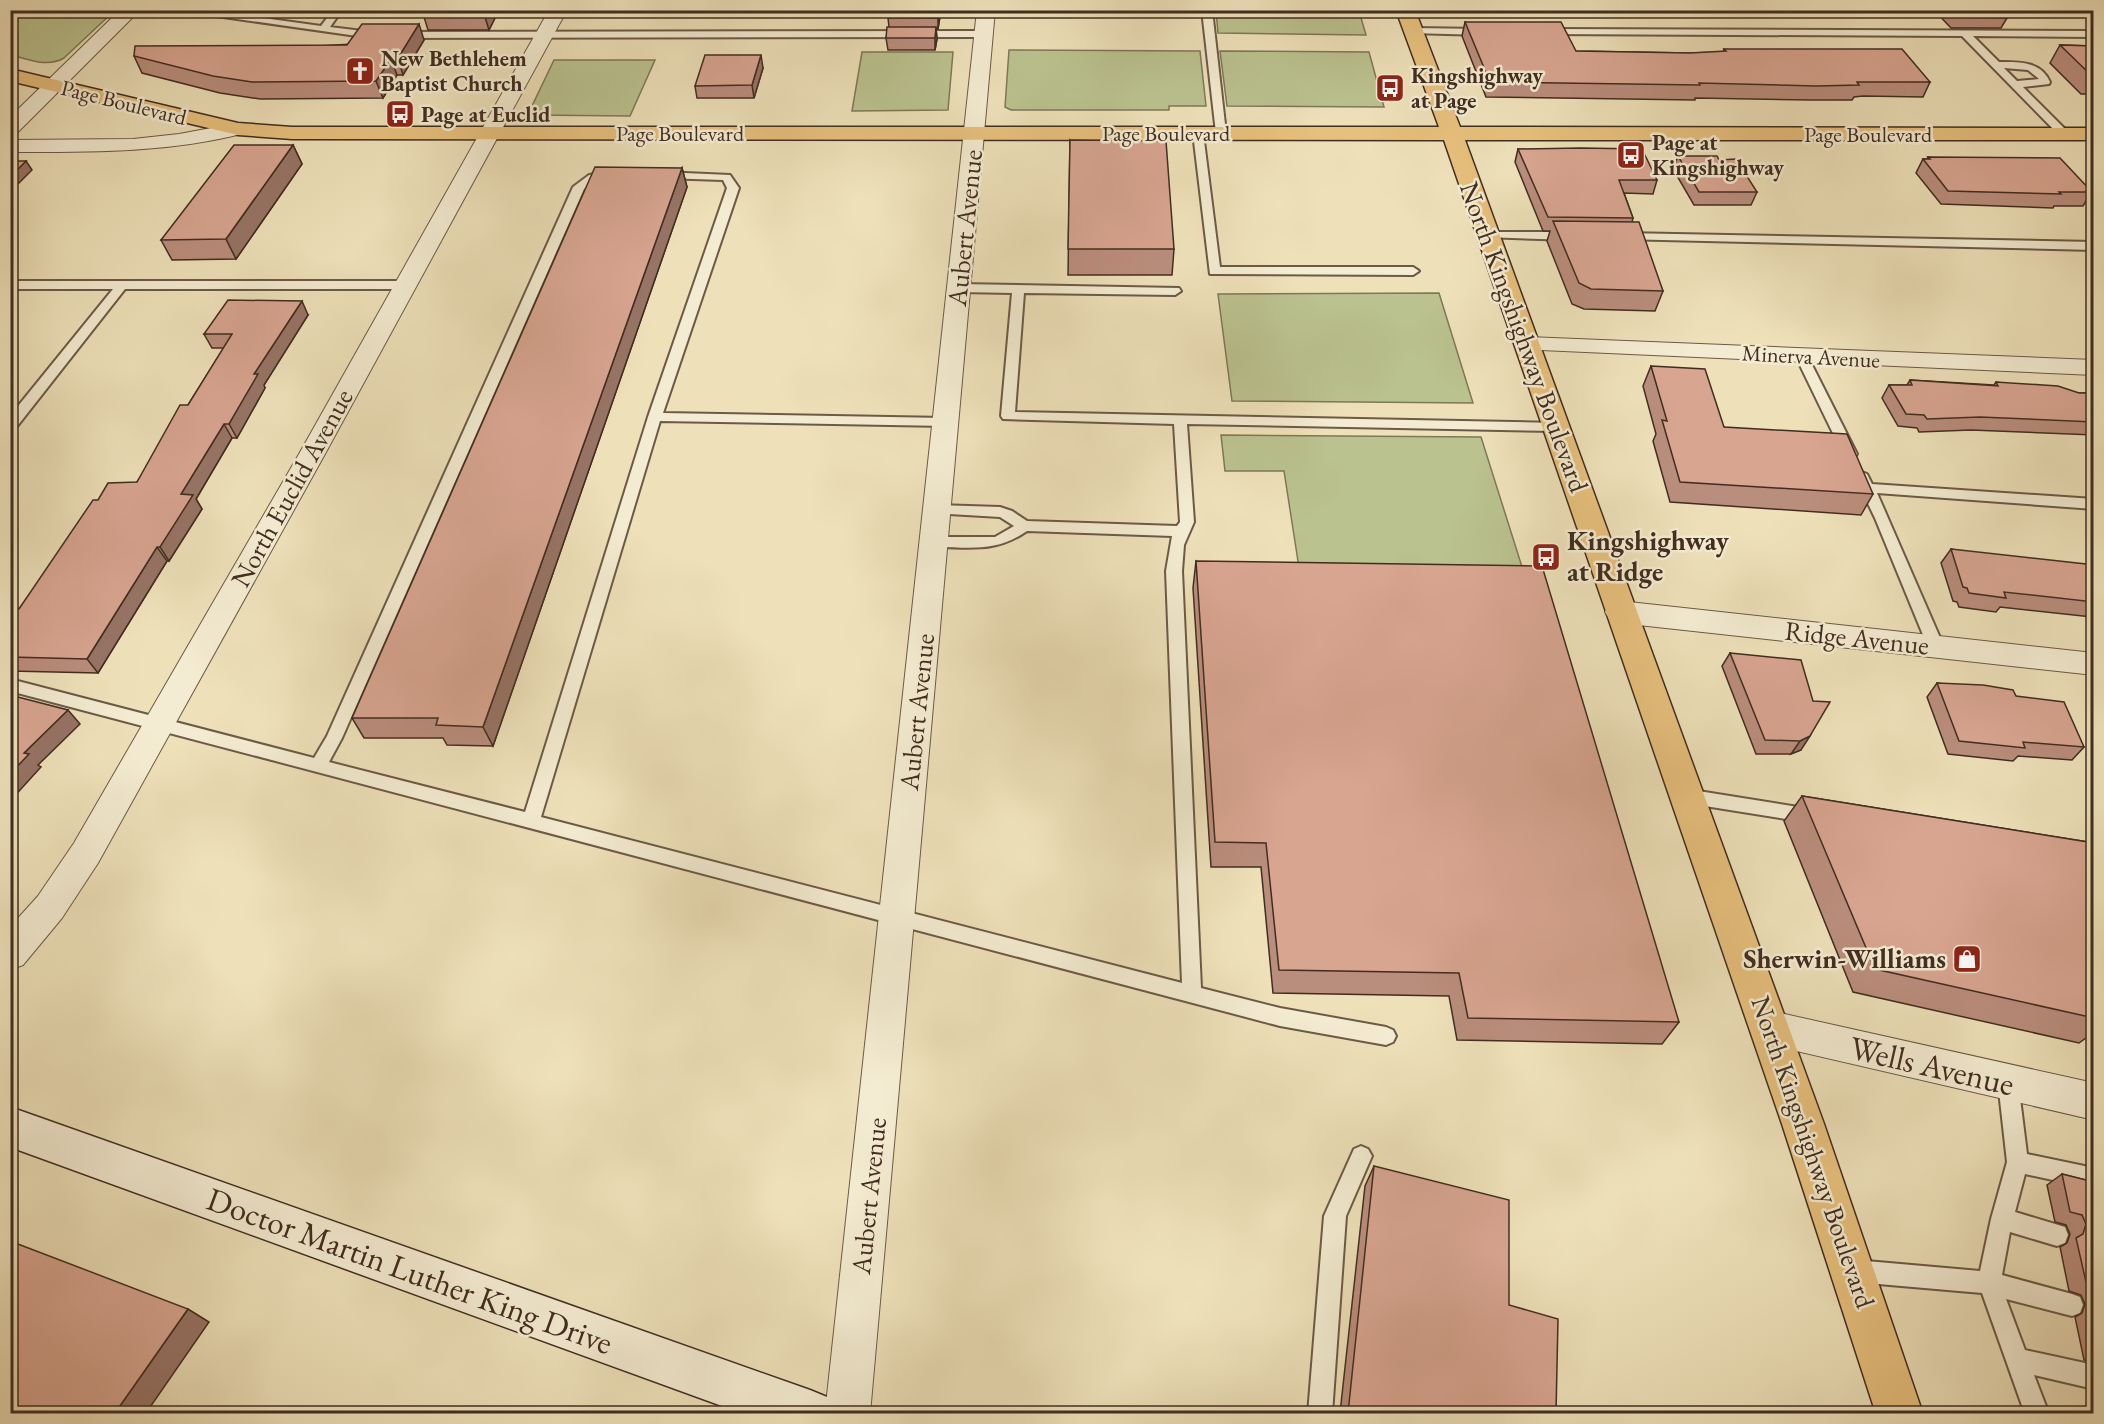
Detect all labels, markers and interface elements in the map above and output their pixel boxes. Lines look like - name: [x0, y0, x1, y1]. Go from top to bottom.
- place label: New Bethlehem Baptist Church: [381, 44, 527, 98]
- church icon: New Bethlehem Baptist Church: [344, 55, 376, 87]
- place label: Kingshighway at Page: [1411, 61, 1543, 115]
- bus stop icon: Kingshighway at Page: [1374, 72, 1406, 104]
- street label: Page Boulevard: [58, 73, 190, 132]
- bus stop icon: Page at Euclid: [384, 98, 416, 130]
- place label: Page at Euclid: [421, 100, 550, 129]
- street label: Page Boulevard: [616, 119, 745, 148]
- street label: Page Boulevard: [1102, 119, 1231, 148]
- street label: Page Boulevard: [1804, 120, 1933, 149]
- place label: Page at Kingshighway: [1652, 128, 1784, 182]
- bus stop icon: Page at Kingshighway: [1615, 139, 1647, 171]
- street label: Aubert Avenue: [939, 148, 990, 309]
- street label: North Kingshighway Boulevard: [1452, 177, 1597, 497]
- street label: Minerva Avenue: [1741, 338, 1881, 375]
- street label: North Euclid Avenue: [223, 382, 361, 593]
- place label: Kingshighway at Ridge: [1567, 523, 1730, 589]
- bus stop icon: Kingshighway at Ridge: [1530, 541, 1562, 573]
- street label: Ridge Avenue: [1783, 613, 1931, 662]
- street label: Aubert Avenue: [891, 632, 942, 793]
- place label: Sherwin-Williams: [1743, 941, 1946, 976]
- shop icon: Sherwin-Williams: [1951, 943, 1983, 975]
- street label: North Kingshighway Boulevard: [1744, 991, 1884, 1313]
- street label: Wells Avenue: [1845, 1026, 2019, 1105]
- street label: Aubert Avenue: [843, 1116, 894, 1277]
- street label: Doctor Martin Luther King Drive: [201, 1177, 619, 1364]

